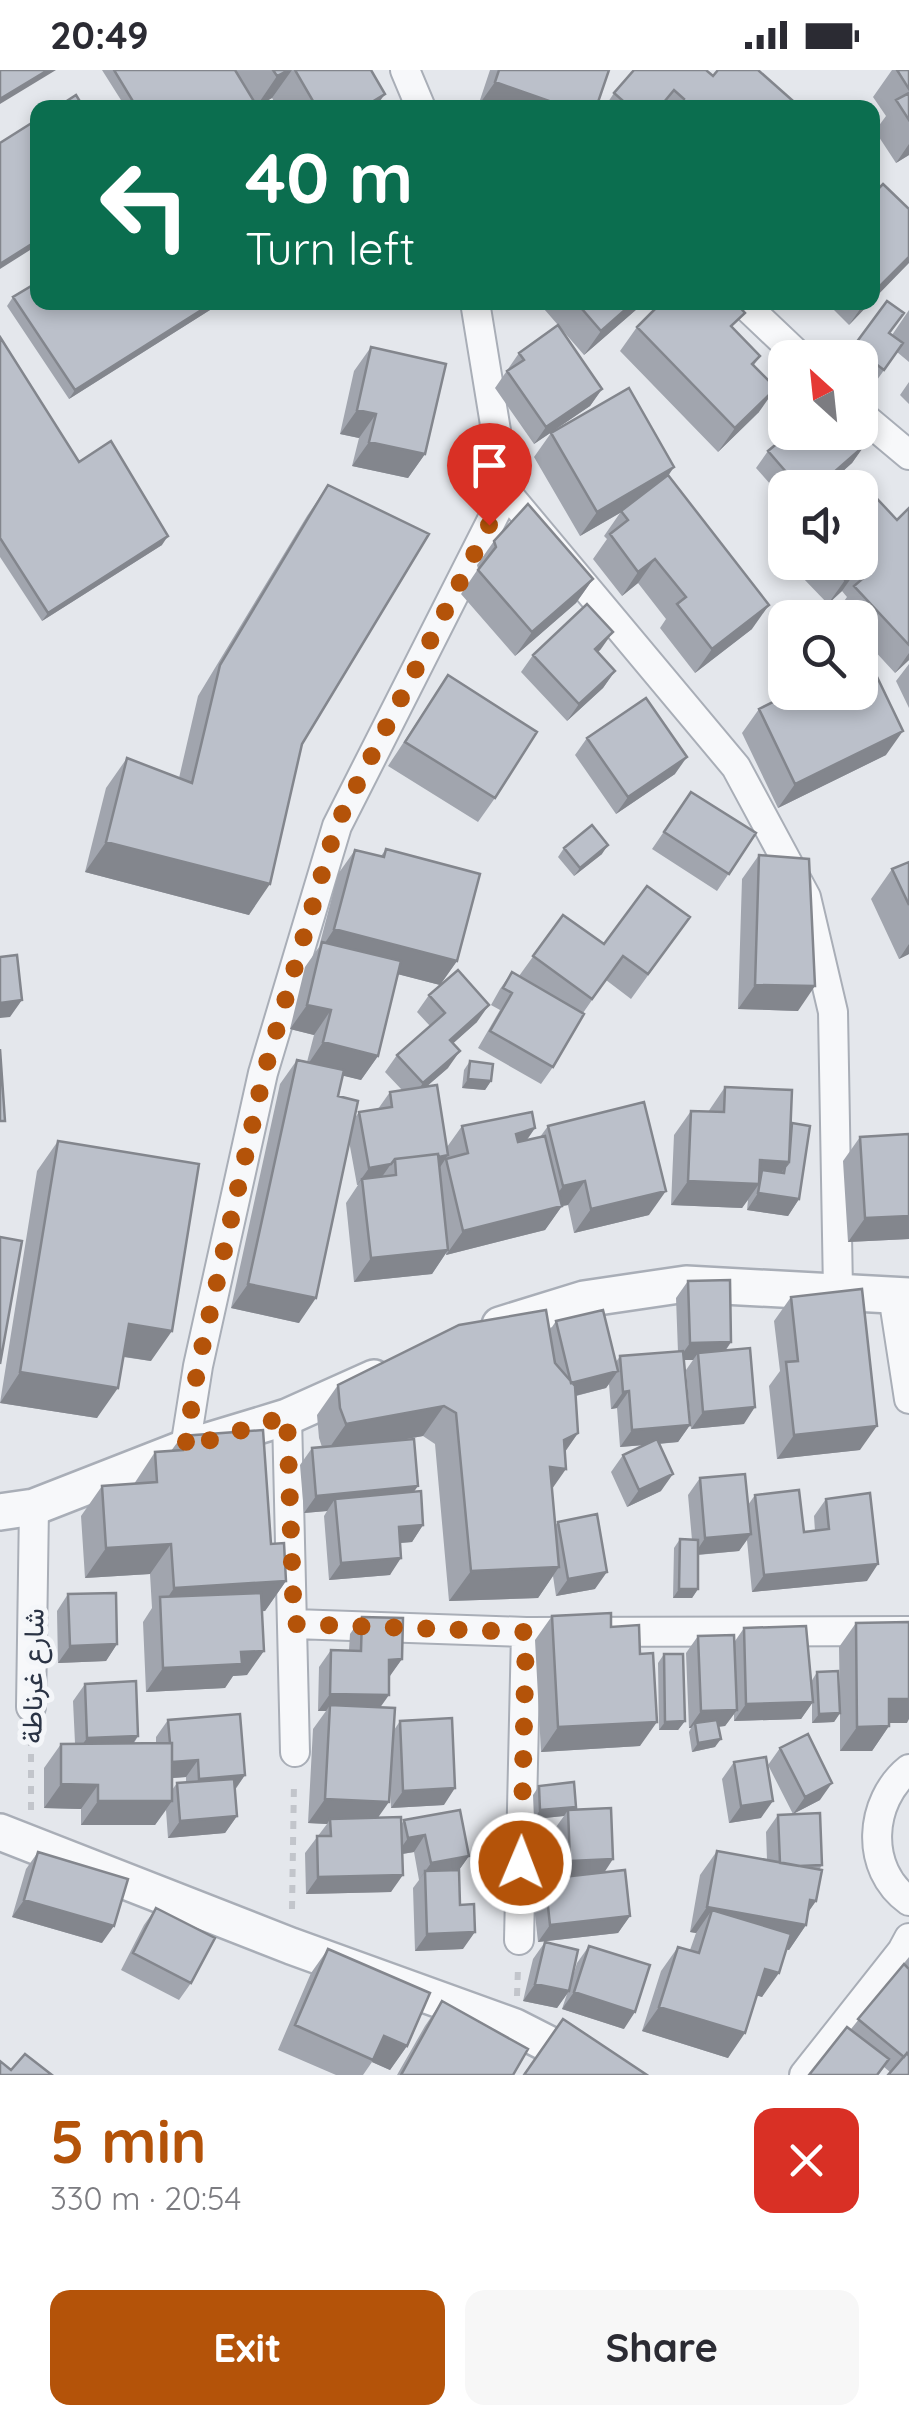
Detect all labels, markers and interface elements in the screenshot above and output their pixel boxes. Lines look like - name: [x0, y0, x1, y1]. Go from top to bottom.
- text: 20:49: [50, 11, 149, 59]
- text: 40 m: [245, 133, 413, 221]
- icon: left: [80, 140, 210, 270]
- text: Turn left: [245, 220, 415, 276]
- north arrow: [768, 340, 878, 450]
- map controls: [768, 340, 878, 710]
- pin: [447, 423, 532, 526]
- icon: arrive: [462, 438, 517, 493]
- button: sound: [768, 470, 878, 580]
- button: search: [768, 600, 878, 710]
- street label: شارع غرناطة: [13, 1608, 53, 1744]
- position arrow: [469, 1811, 573, 1915]
- text: 5 min: [50, 2103, 207, 2178]
- button: close: [754, 2108, 859, 2213]
- text: 330 m · 20:54: [50, 2178, 241, 2218]
- button: Exit: [50, 2290, 445, 2405]
- button: Share: [465, 2290, 859, 2405]

